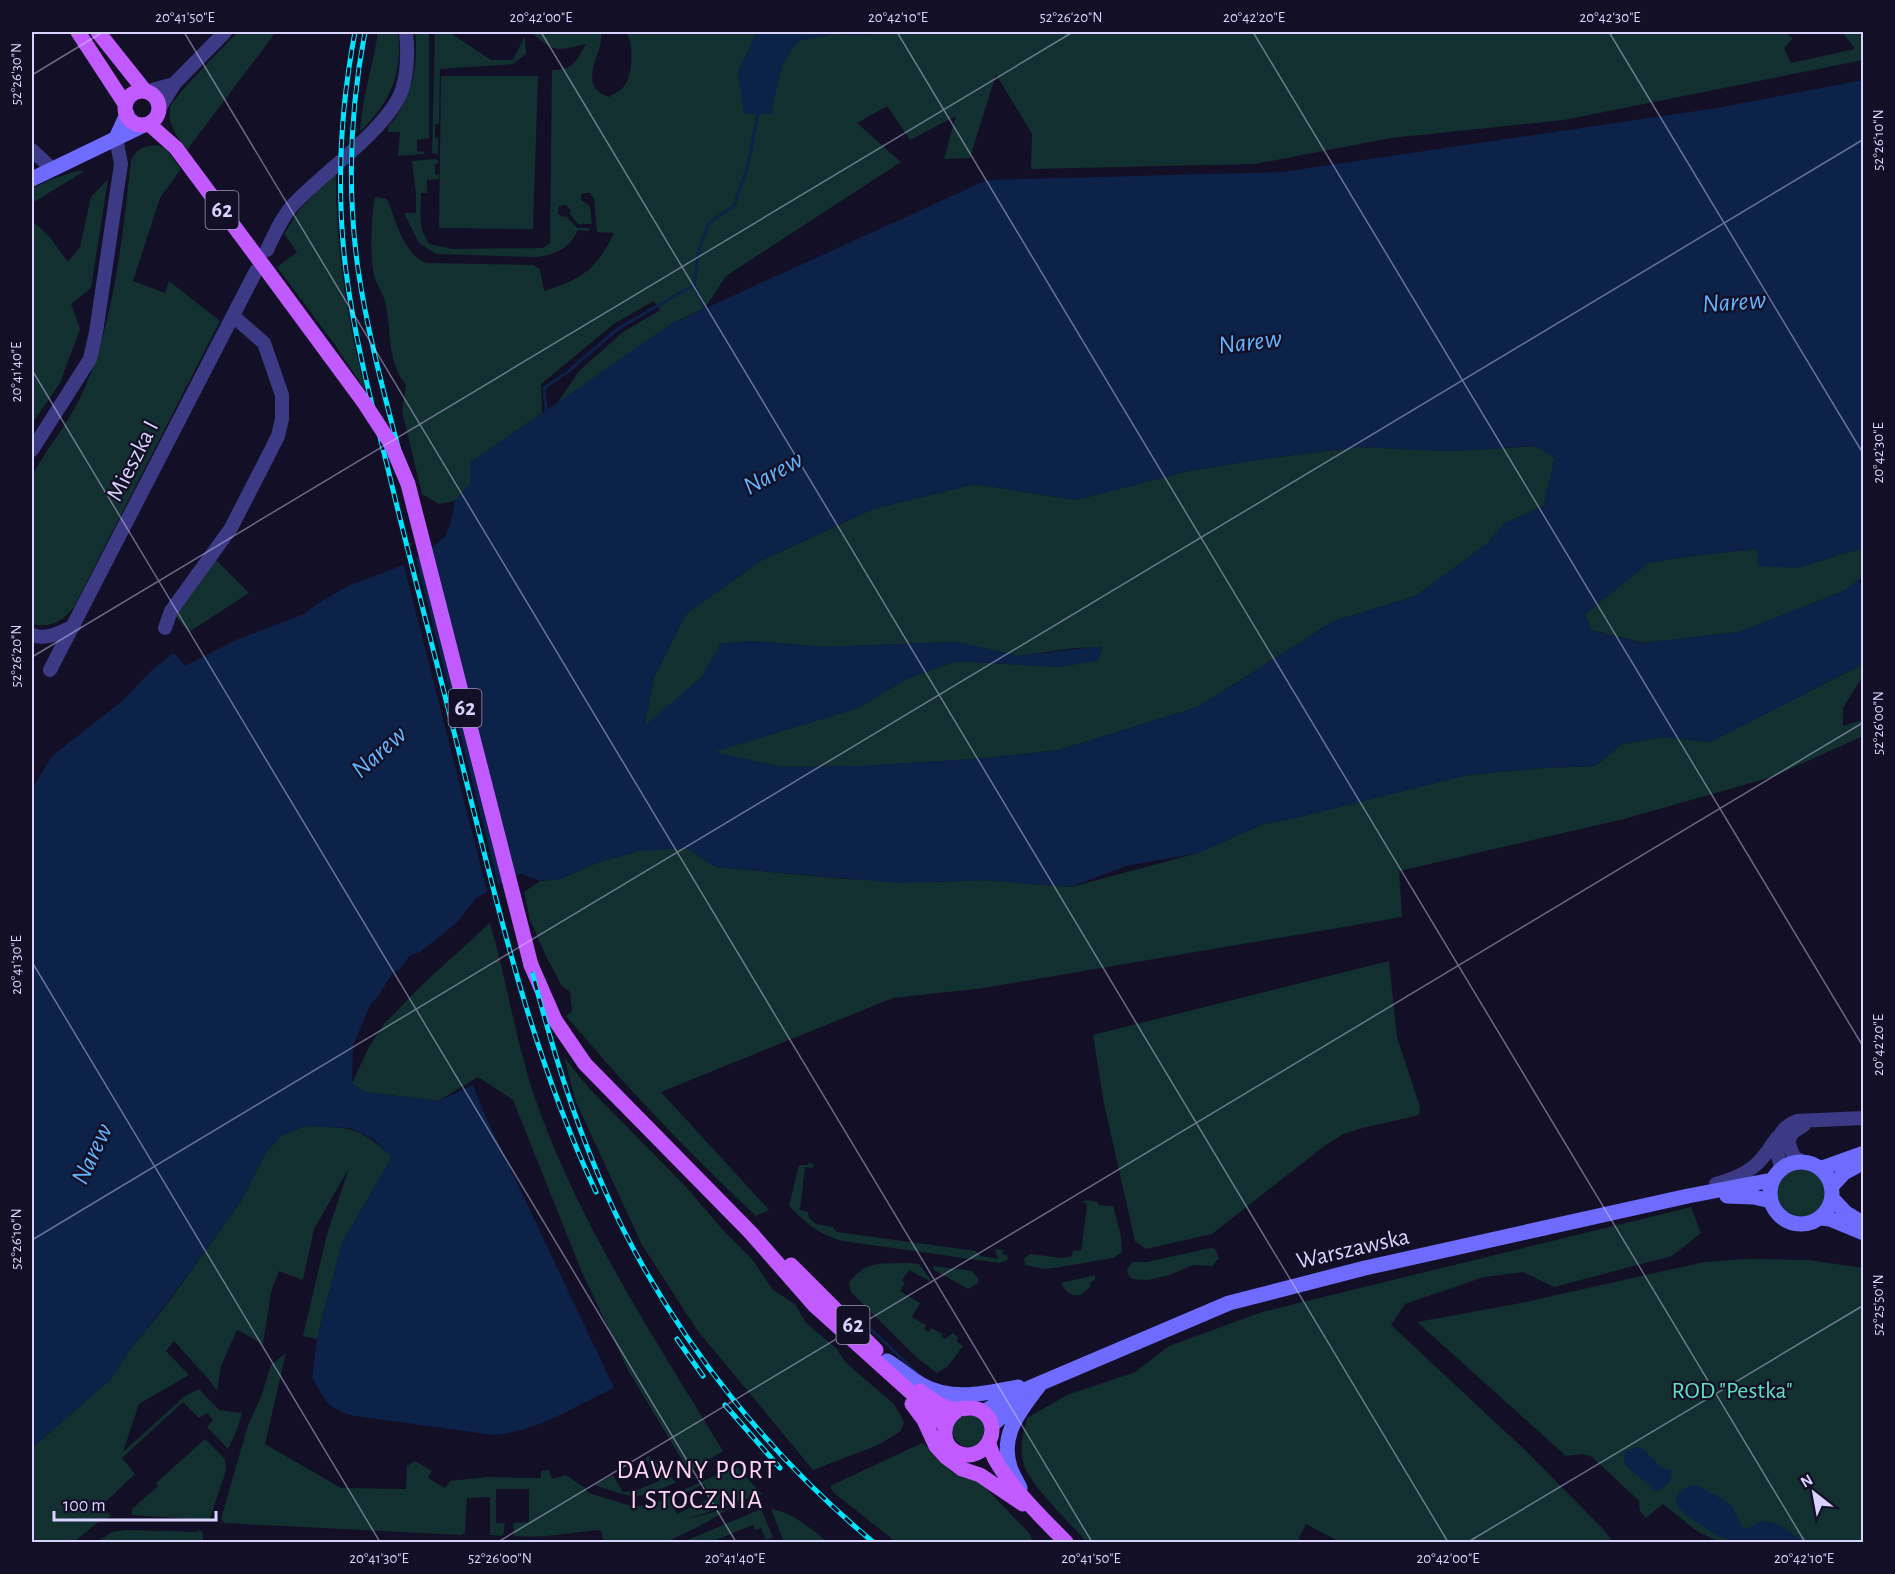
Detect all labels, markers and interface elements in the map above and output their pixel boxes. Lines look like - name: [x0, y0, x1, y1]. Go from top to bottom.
- text: 20°41'50"E: [155, 10, 215, 25]
- text: 20°42'00"E: [510, 10, 572, 25]
- text: 20°42'10"E: [868, 10, 928, 25]
- text: 52°26'20"N: [1039, 10, 1103, 25]
- text: 20°42'20"E: [1223, 10, 1285, 25]
- text: 20°42'30"E: [1579, 10, 1641, 25]
- text: 52°26'30"N: [9, 43, 24, 105]
- text: 52°26'10"N: [1871, 109, 1886, 171]
- road number: 62: [206, 191, 238, 229]
- water label: Narew: [1701, 287, 1767, 317]
- water label: Narew: [1217, 325, 1284, 359]
- text: 20°41'40"E: [9, 342, 24, 402]
- street label: Mieszka I: [103, 417, 163, 505]
- text: 20°42'30"E: [1871, 422, 1886, 484]
- water label: Narew: [739, 446, 807, 500]
- text: 52°26'20"N: [9, 624, 24, 688]
- road number: 62: [448, 689, 482, 727]
- text: 52°26'00"N: [1871, 691, 1886, 755]
- water label: Narew: [347, 721, 412, 783]
- text: 20°41'30"E: [9, 935, 24, 995]
- text: 20°42'20"E: [1871, 1014, 1886, 1076]
- water label: Narew: [67, 1119, 117, 1188]
- text: 52°26'10"N: [9, 1208, 24, 1270]
- street label: Warszawska: [1294, 1224, 1412, 1274]
- text: 52°25'50"N: [1871, 1274, 1886, 1336]
- road number: 62: [836, 1306, 870, 1344]
- park label: ROD "Pestka": [1671, 1379, 1793, 1403]
- district label: DAWNY PORT I STOCZNIA: [616, 1457, 778, 1513]
- north arrow: [1784, 1463, 1844, 1523]
- text: N: [1798, 1471, 1816, 1491]
- scale bar: [54, 1484, 216, 1522]
- text: 100 m: [63, 1497, 106, 1515]
- text: 20°41'30"E: [349, 1551, 409, 1566]
- text: 52°26'00"N: [468, 1551, 532, 1566]
- text: 20°41'40"E: [705, 1551, 765, 1566]
- text: 20°41'50"E: [1061, 1551, 1121, 1566]
- text: 20°42'00"E: [1417, 1551, 1479, 1566]
- text: 20°42'10"E: [1774, 1551, 1834, 1566]

